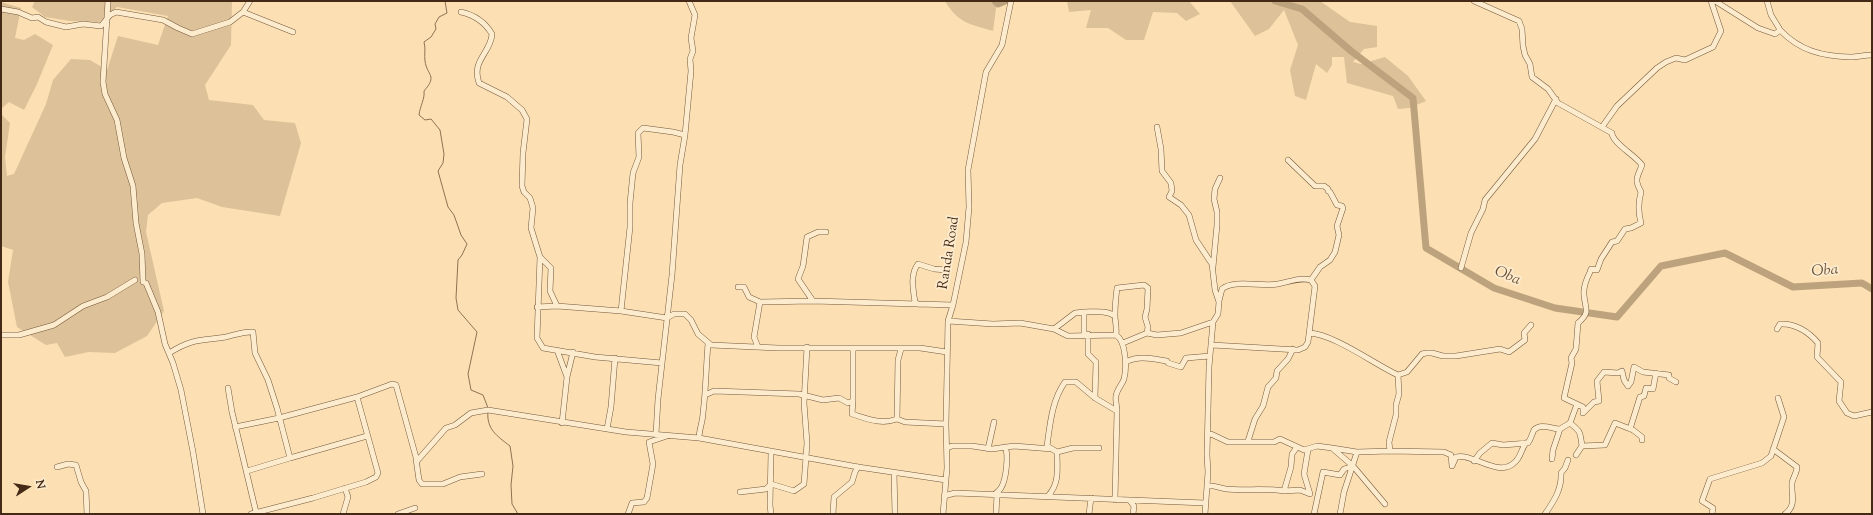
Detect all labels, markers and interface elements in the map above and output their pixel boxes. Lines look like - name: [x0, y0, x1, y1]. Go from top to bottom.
- street label: Randa Road: [936, 215, 964, 291]
- water label: Oba: [1811, 262, 1839, 282]
- water label: Oba: [1491, 264, 1523, 290]
- north arrow: [8, 467, 48, 507]
- text: N: [31, 479, 48, 490]

